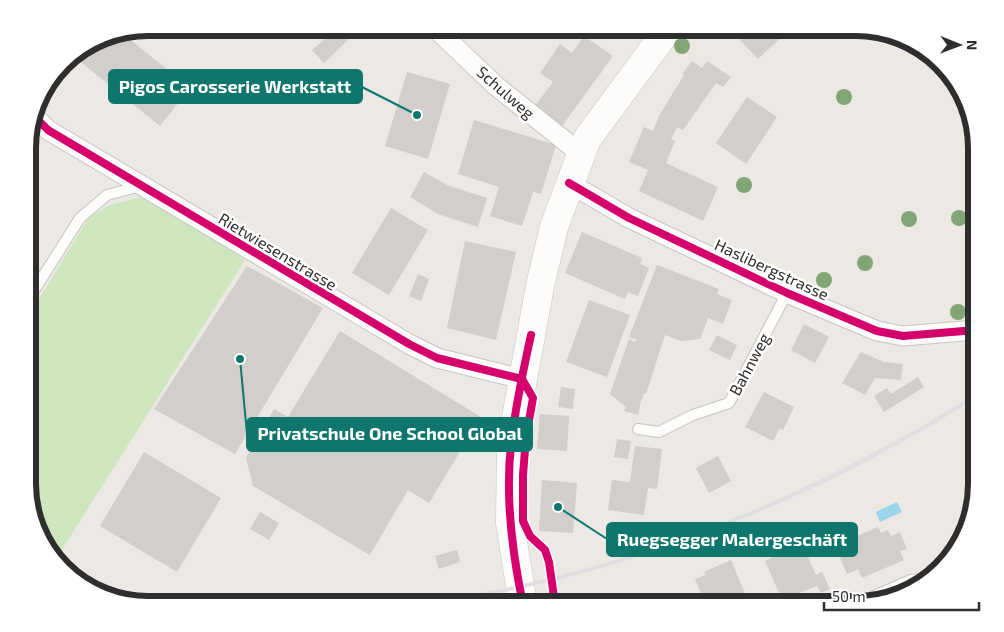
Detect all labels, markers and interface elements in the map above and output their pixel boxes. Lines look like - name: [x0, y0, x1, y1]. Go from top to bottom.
- north arrow: [934, 20, 984, 70]
- text: N: [964, 40, 981, 50]
- street label: Schulweg: [473, 62, 539, 122]
- callout: Pigos Carosserie Werkstatt: [109, 70, 362, 103]
- text: Pigos Carosserie Werkstatt: [119, 75, 352, 97]
- street label: Rietwiesenstrasse: [215, 208, 341, 294]
- street label: Haslibergstrasse: [712, 234, 832, 304]
- street label: Bahnweg: [725, 329, 773, 398]
- callout: Privatschule One School Global: [247, 418, 532, 451]
- text: Privatschule One School Global: [257, 422, 523, 444]
- callout: Ruegsegger Malergeschäft: [607, 523, 857, 556]
- text: Ruegsegger Malergeschäft: [617, 528, 848, 550]
- scale bar: [824, 580, 979, 612]
- text: 50 m: [832, 587, 866, 605]

